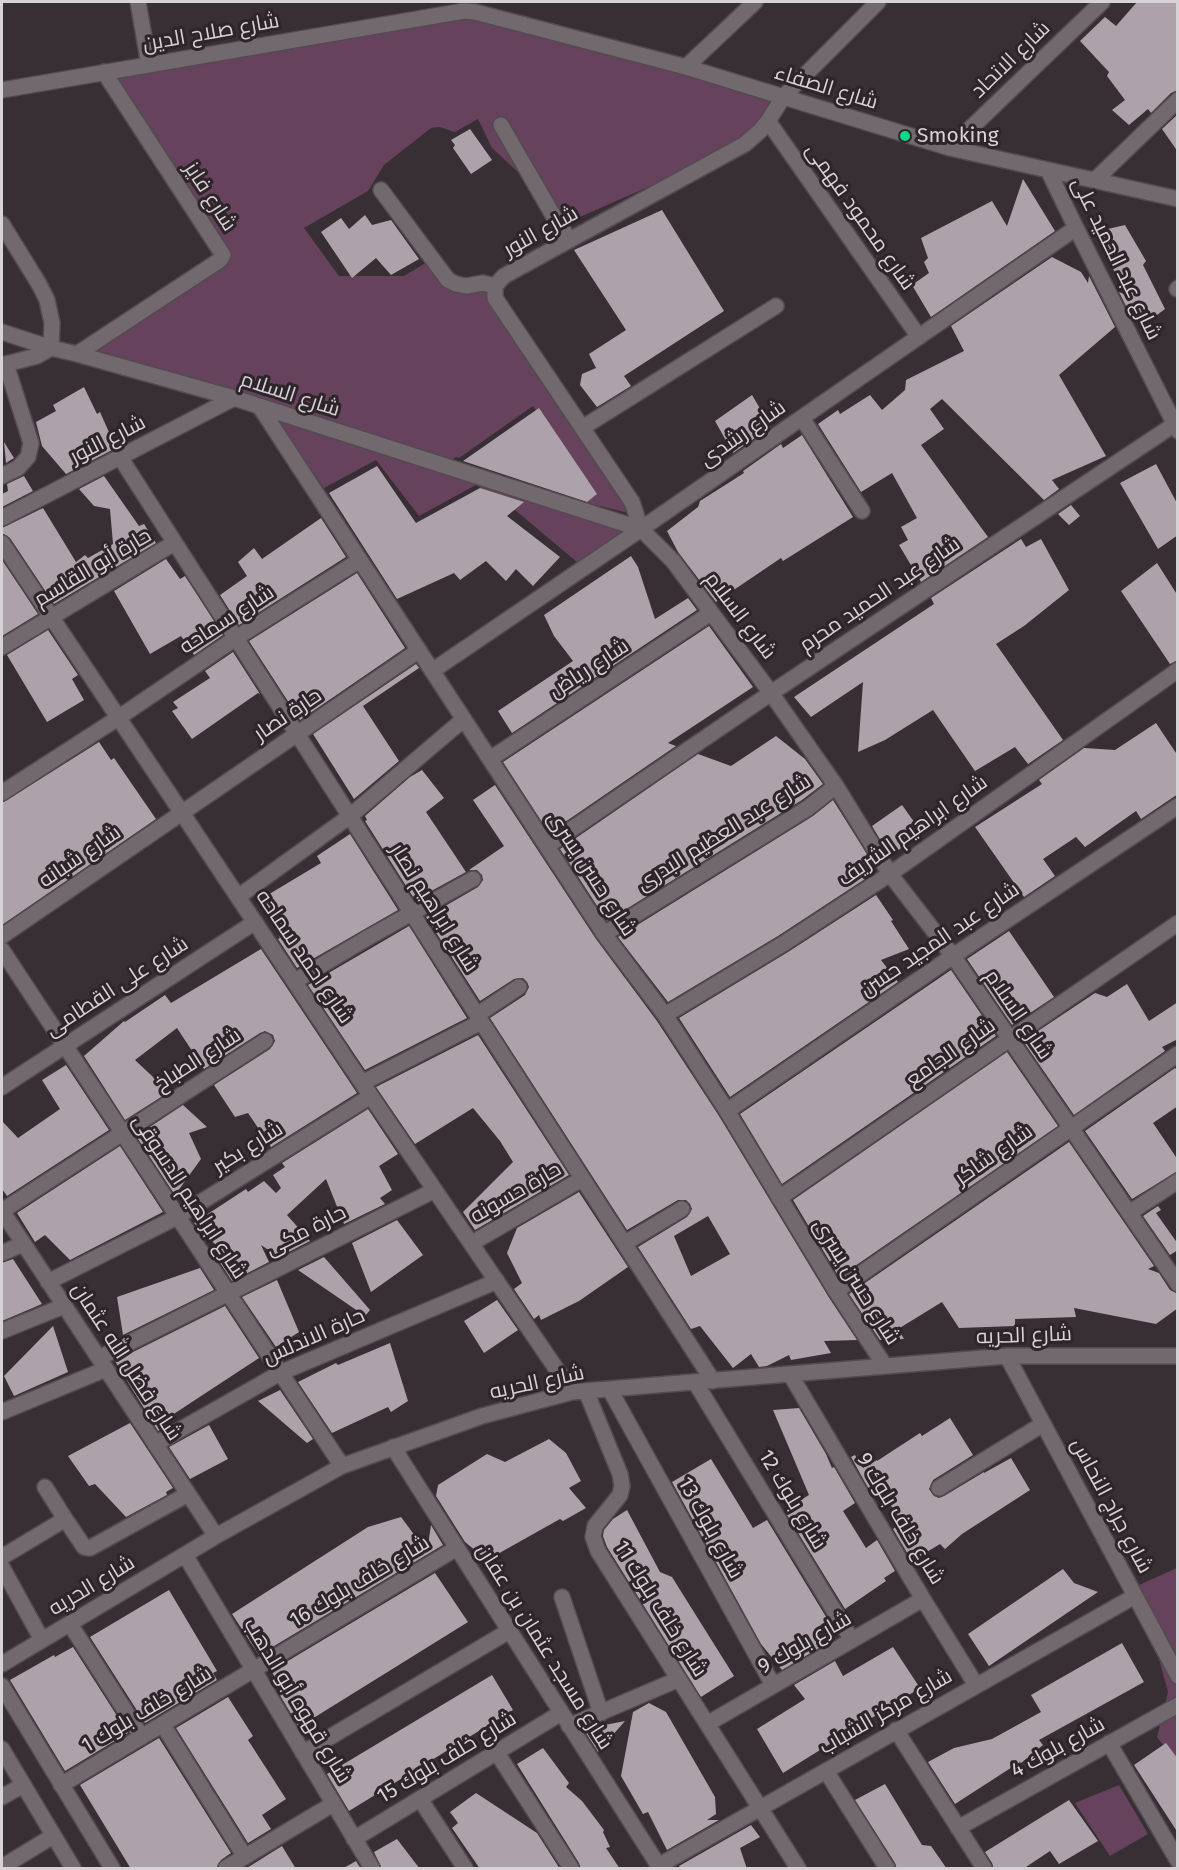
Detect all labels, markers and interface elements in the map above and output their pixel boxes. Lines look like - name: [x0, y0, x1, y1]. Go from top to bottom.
- street label: شارع صلاح الدين: [141, 9, 281, 57]
- street label: شارع الاتحاد: [966, 16, 1056, 104]
- street label: شارع الصفاء: [771, 60, 881, 116]
- place label: Smoking: [917, 123, 999, 149]
- marker: Smoking: [898, 129, 912, 143]
- street label: شارع محمود فهمى: [800, 139, 920, 295]
- street label: شارع فايز: [178, 158, 242, 236]
- street label: شارع عبد الحميد على: [1066, 174, 1166, 344]
- street label: شارع النور: [499, 201, 583, 263]
- street label: شارع السلام: [237, 367, 343, 423]
- street label: شارع رشدى: [695, 395, 791, 473]
- street label: شارع النور: [66, 410, 150, 470]
- street label: حارة أبو القاسم: [30, 523, 156, 613]
- street label: شارع عبد الحميد محرم: [795, 532, 965, 658]
- street label: شارع السلام: [699, 567, 781, 665]
- street label: شارع سماحه: [175, 580, 279, 660]
- street label: شارع رياض: [544, 634, 634, 704]
- street label: حارة نصار: [249, 683, 327, 747]
- street label: شارع عبد العظيم البدرى: [632, 769, 816, 897]
- street label: شارع ابراهيم الشريف: [833, 770, 993, 892]
- street label: شارع حسن يسرى: [541, 807, 641, 941]
- street label: شارع شبانه: [34, 820, 126, 894]
- street label: شارع ابراهيم نصار: [384, 839, 484, 977]
- street label: شارع عبد المجيد حسن: [855, 877, 1025, 1003]
- street label: شارع احمد سماحه: [250, 885, 358, 1029]
- street label: شارع على القطامى: [41, 931, 193, 1043]
- street label: شارع السلام: [979, 965, 1057, 1065]
- street label: شارع الجامع: [901, 1013, 1001, 1093]
- street label: شارع الطباخ: [150, 1023, 246, 1097]
- street label: شارع ابراهيم الدسوقى: [126, 1110, 252, 1284]
- street label: شارع بكير: [208, 1117, 288, 1179]
- street label: شارع شاكر: [950, 1119, 1038, 1191]
- street label: حارة حسونه: [466, 1157, 566, 1229]
- street label: حارة مكى: [261, 1200, 351, 1262]
- street label: شارع حسن يسرى: [807, 1214, 905, 1350]
- street label: شارع فضل الله عثمان: [65, 1278, 187, 1446]
- street label: حارة الاندلس: [259, 1303, 369, 1371]
- street label: شارع الحريه: [976, 1322, 1072, 1350]
- street label: شارع الحريه: [487, 1361, 587, 1405]
- street label: شارع جراج النحاس: [1065, 1434, 1157, 1578]
- street label: شارع بلوك 12: [752, 1446, 832, 1554]
- street label: شارع خلف بلوك 9: [851, 1449, 949, 1589]
- street label: شارع بلوك 13: [672, 1473, 748, 1583]
- street label: شارع خلف بلوك 16: [286, 1530, 434, 1634]
- street label: شارع خلف بلوك 11: [608, 1536, 712, 1682]
- street label: شارع مسجد عثمان بن عفان: [470, 1540, 618, 1754]
- street label: شارع الحريه: [44, 1550, 140, 1622]
- street label: شارع بلوك 9: [754, 1606, 856, 1680]
- street label: شارع قهوه أبو الدهب: [238, 1614, 356, 1788]
- street label: شارع خلف بلوك 1: [77, 1661, 217, 1759]
- street label: شارع مركز الشباب: [815, 1664, 957, 1760]
- street label: شارع خلف بلوك 15: [373, 1707, 521, 1809]
- street label: شارع بلوك 4: [1007, 1712, 1109, 1784]

